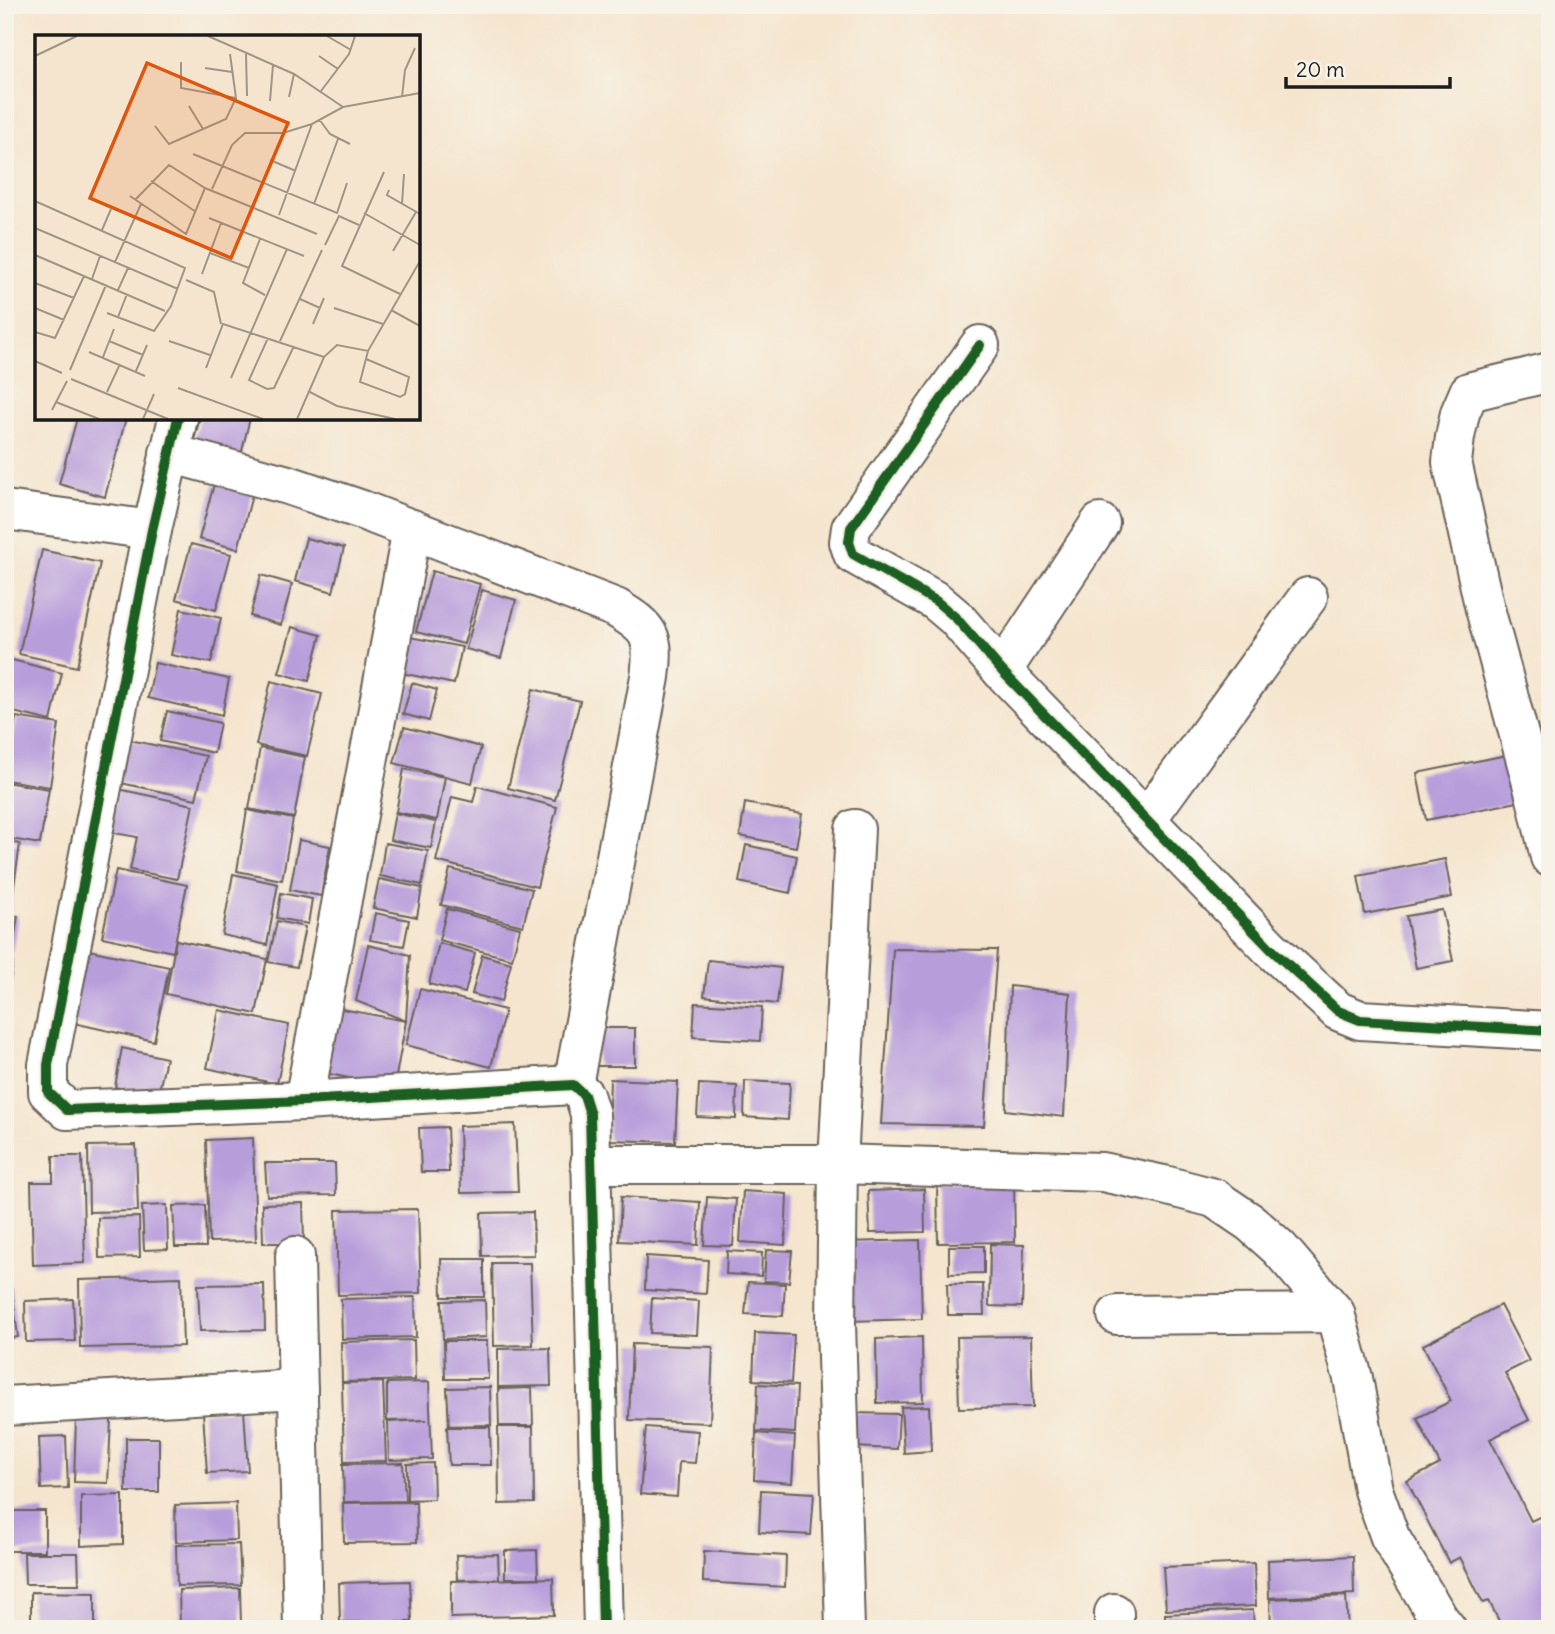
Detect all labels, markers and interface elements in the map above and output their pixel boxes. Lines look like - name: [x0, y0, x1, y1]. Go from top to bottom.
- inset map: [35, 35, 420, 420]
- scale bar: [1286, 46, 1450, 90]
- text: 20 m: [1296, 56, 1345, 83]

